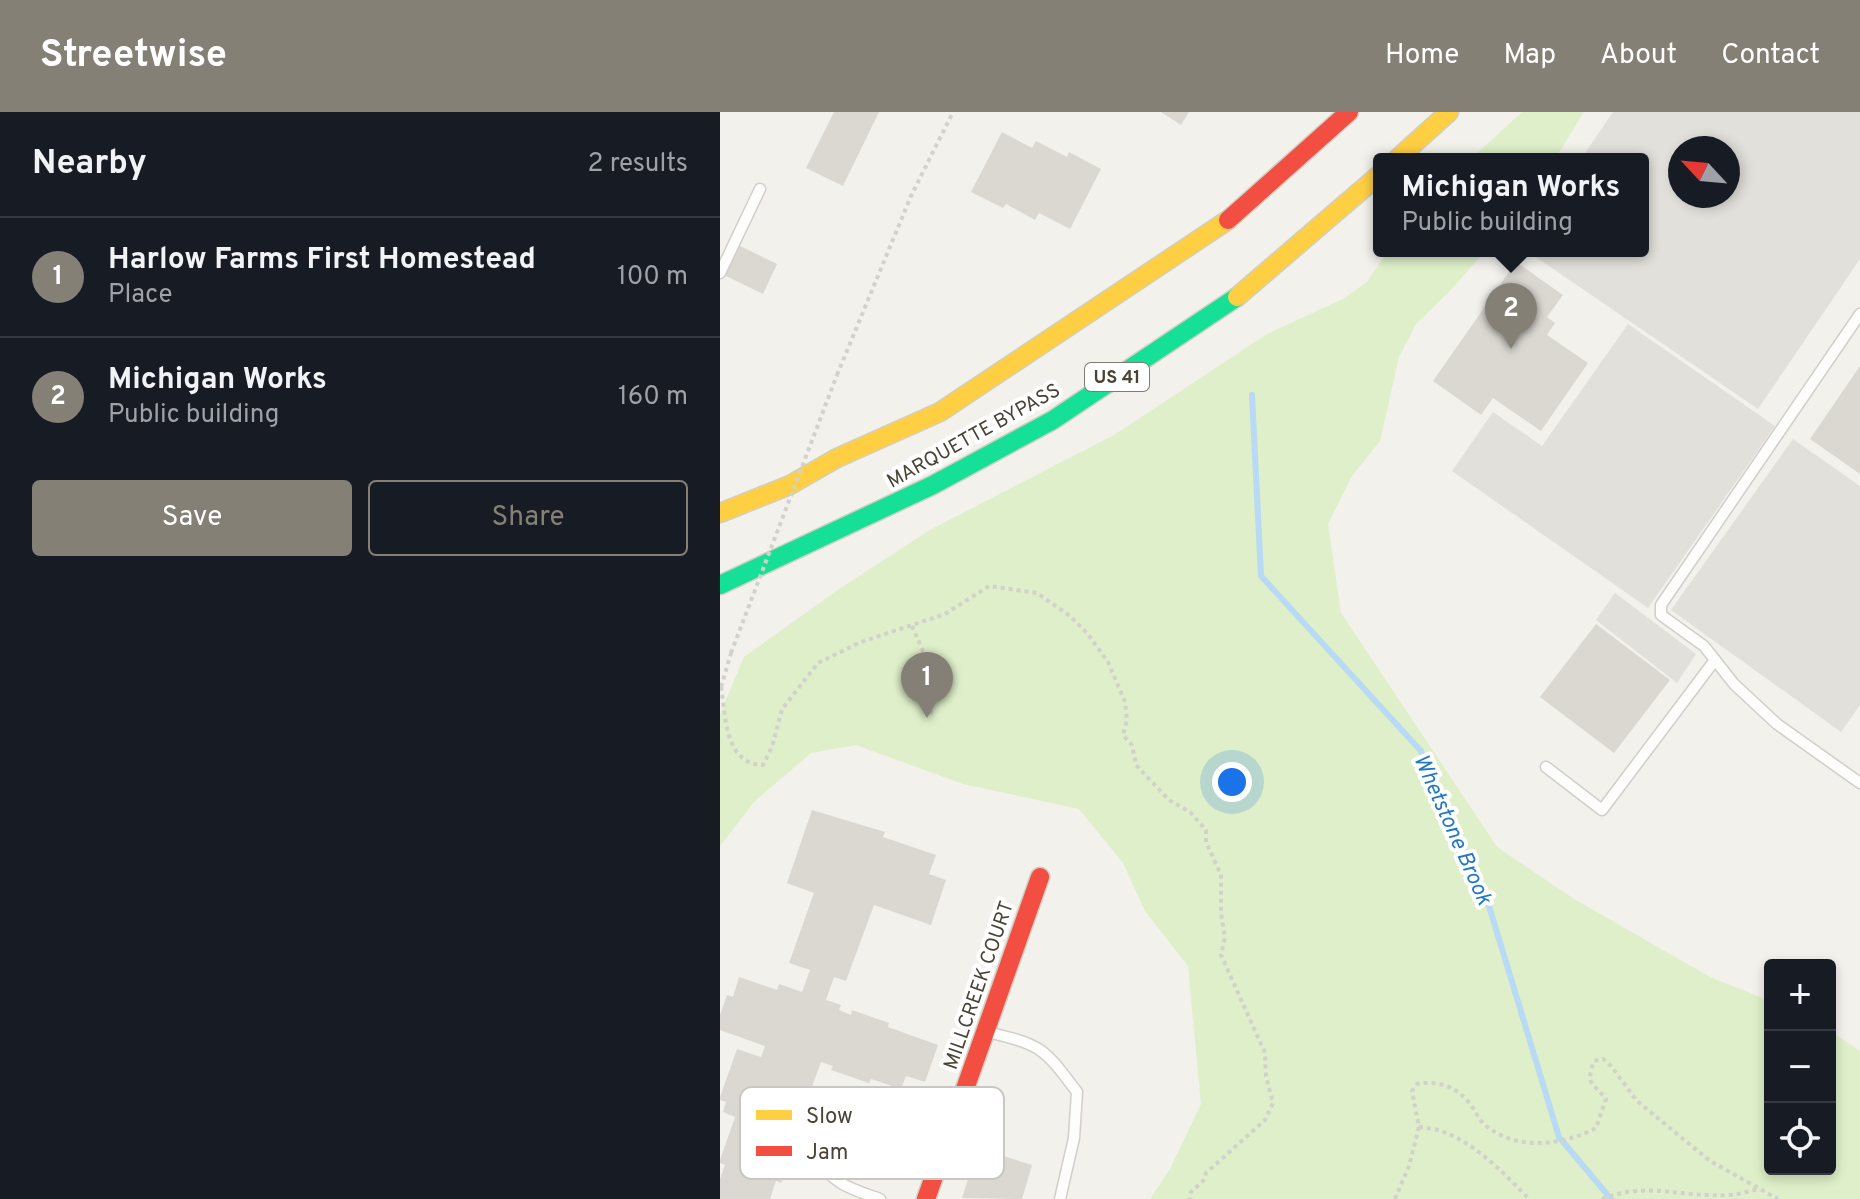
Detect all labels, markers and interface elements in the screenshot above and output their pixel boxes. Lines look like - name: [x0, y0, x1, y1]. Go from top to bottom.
- text: Streetwise: [40, 32, 227, 81]
- text: Home: [1385, 38, 1459, 74]
- text: Map: [1503, 38, 1556, 74]
- text: About: [1600, 38, 1677, 74]
- text: Contact: [1721, 38, 1820, 74]
- north arrow: [1668, 136, 1740, 208]
- text: Nearby: [32, 143, 147, 186]
- text: 2 results: [588, 148, 688, 181]
- popup: [1373, 153, 1649, 257]
- text: Michigan Works: [1402, 170, 1620, 207]
- text: Public building: [1402, 207, 1573, 240]
- text: Harlow Farms First Homestead: [108, 242, 536, 279]
- text: 1: [53, 261, 63, 294]
- text: 100 m: [617, 261, 688, 294]
- text: Place: [108, 279, 172, 312]
- pin: 2: [1485, 283, 1537, 349]
- text: Michigan Works: [108, 362, 327, 399]
- road number: US 41: [1085, 363, 1149, 391]
- street label: MARQUETTE BYPASS: [883, 378, 1065, 495]
- text: 2: [50, 381, 66, 414]
- text: 160 m: [618, 381, 688, 414]
- text: Public building: [108, 399, 279, 432]
- button: Save: [32, 480, 352, 556]
- button: Share: [368, 480, 688, 556]
- pin: 1: [901, 652, 953, 718]
- water label: Whetstone Brook: [1406, 751, 1497, 910]
- your location: [1212, 762, 1252, 802]
- street label: MILLCREEK COURT: [939, 898, 1021, 1073]
- map controls: [1764, 959, 1836, 1175]
- button: +: [1764, 959, 1836, 1031]
- button: −: [1764, 1031, 1836, 1103]
- legend: [740, 1087, 1004, 1179]
- button: locate: [1764, 1103, 1836, 1175]
- text: Slow: [806, 1104, 853, 1131]
- text: Jam: [806, 1140, 849, 1167]

